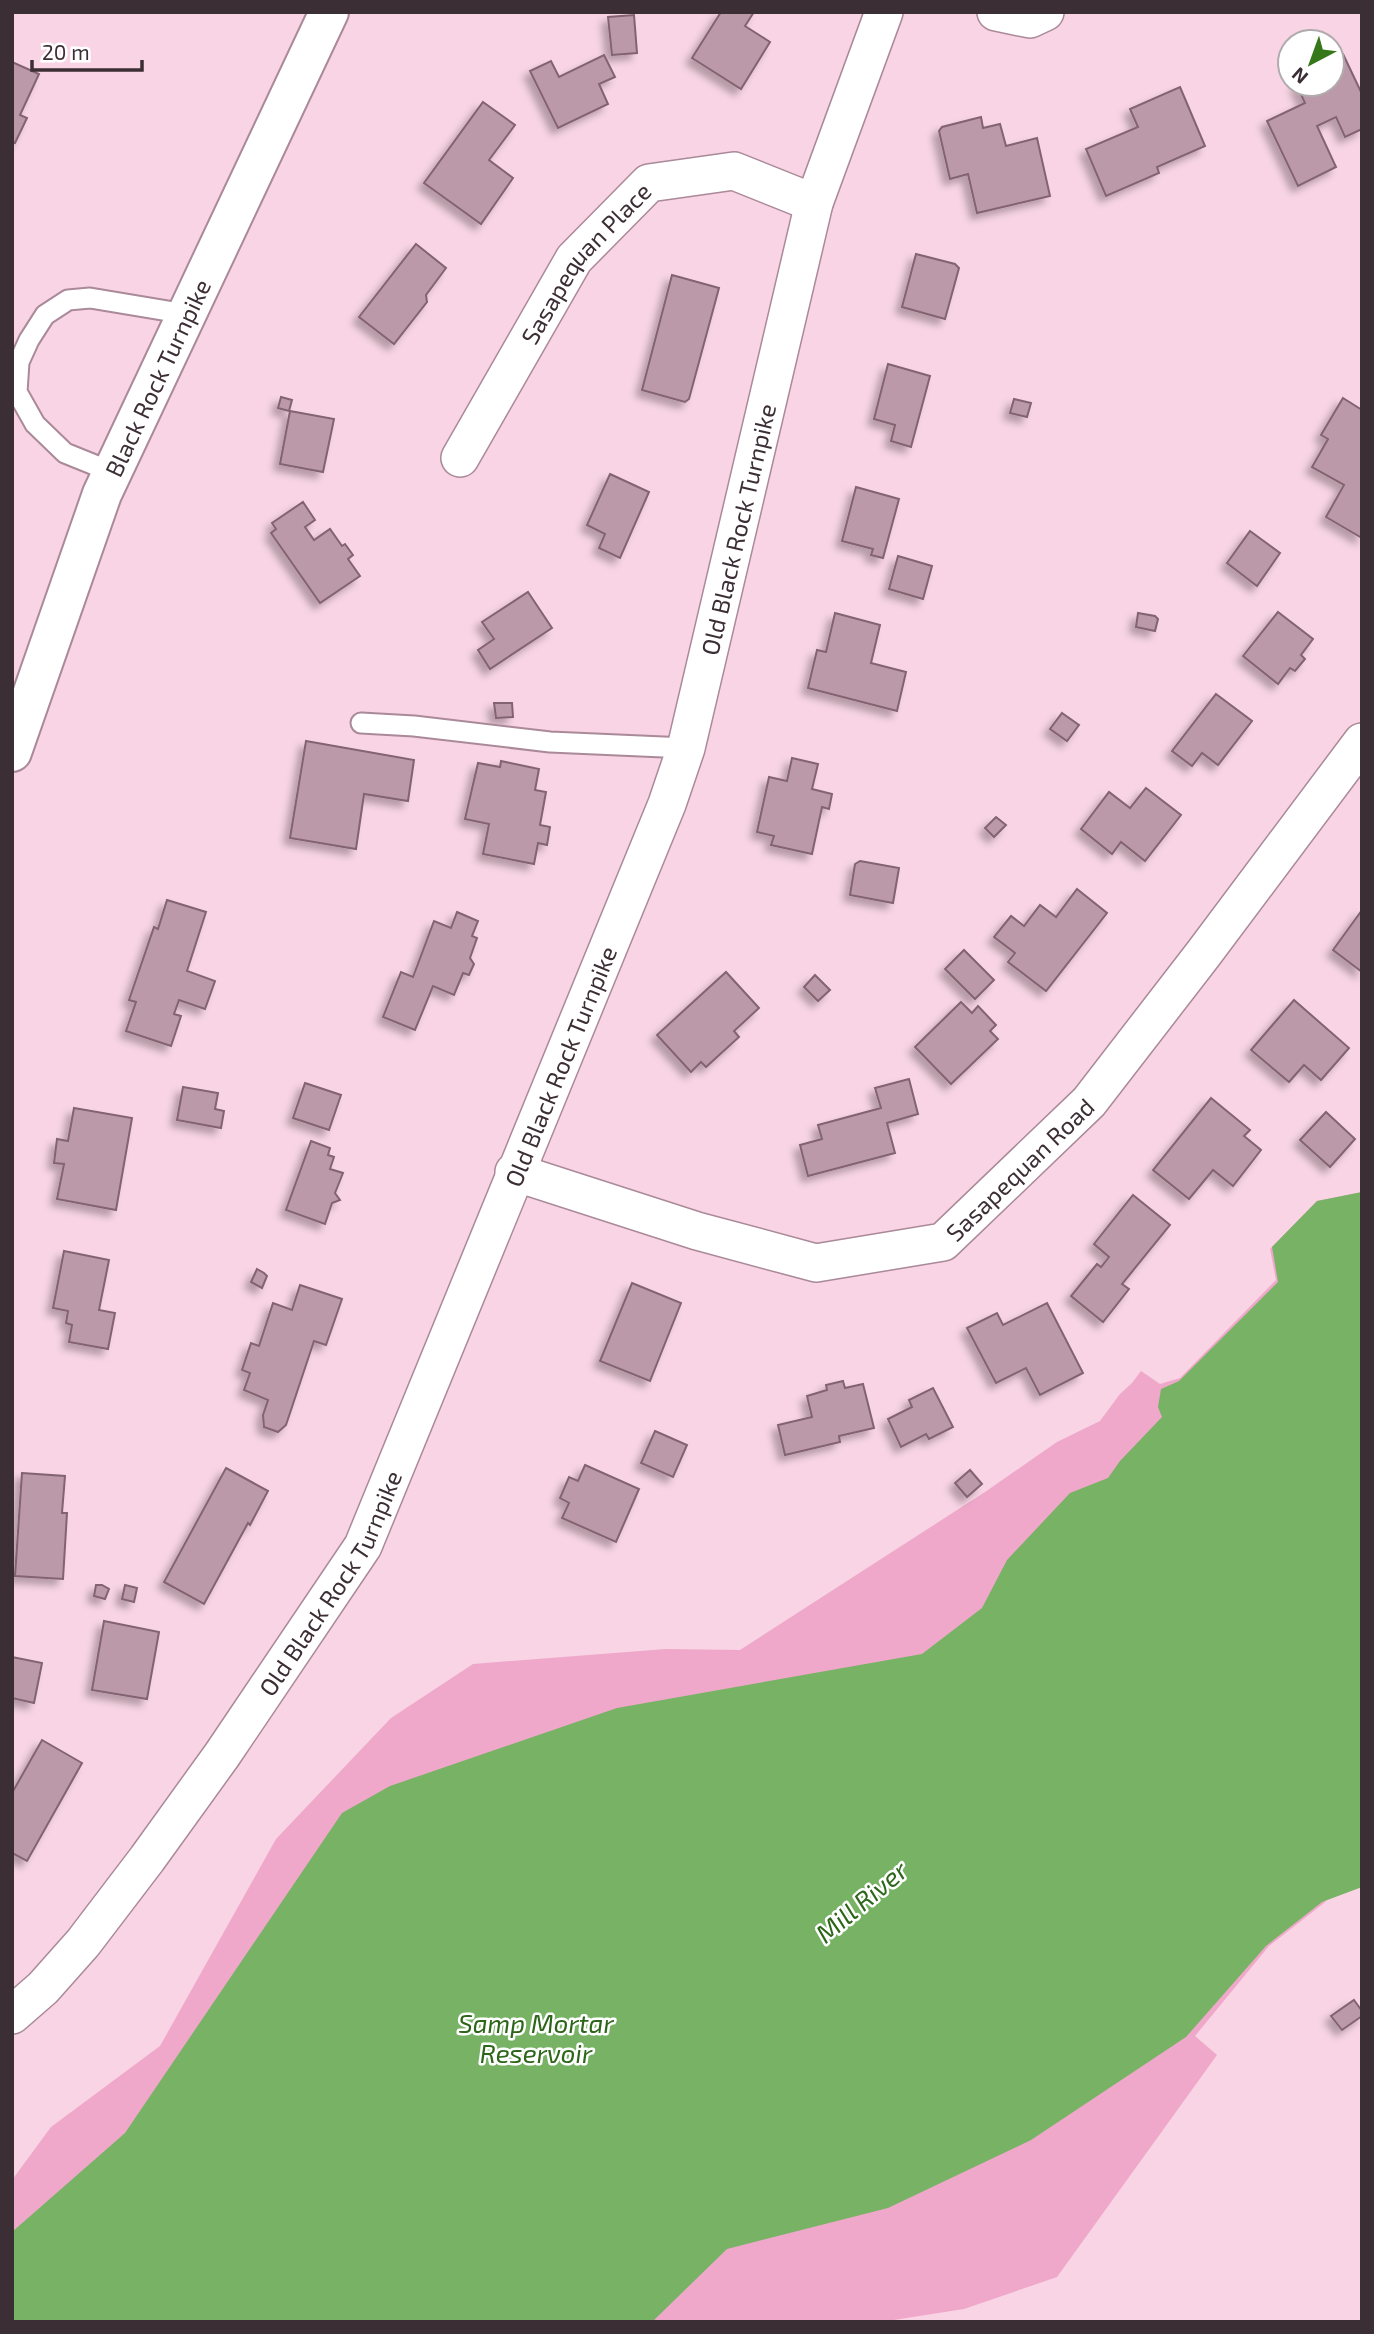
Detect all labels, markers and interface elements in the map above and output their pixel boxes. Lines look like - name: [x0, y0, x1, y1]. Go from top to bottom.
- scale bar: [32, 28, 142, 72]
- north arrow: [1276, 28, 1346, 98]
- text: 20 m: [42, 39, 90, 64]
- text: N: [1287, 63, 1312, 89]
- street label: Sasapequan Place: [514, 176, 656, 349]
- street label: Black Rock Turnpike: [98, 274, 216, 481]
- street label: Old Black Rock Turnpike: [694, 401, 781, 658]
- street label: Old Black Rock Turnpike: [497, 941, 622, 1190]
- street label: Sasapequan Road: [939, 1091, 1099, 1246]
- street label: Old Black Rock Turnpike: [252, 1466, 407, 1701]
- water label: Mill River: [809, 1853, 914, 1948]
- water label: Samp Mortar Reservoir: [458, 2007, 615, 2068]

